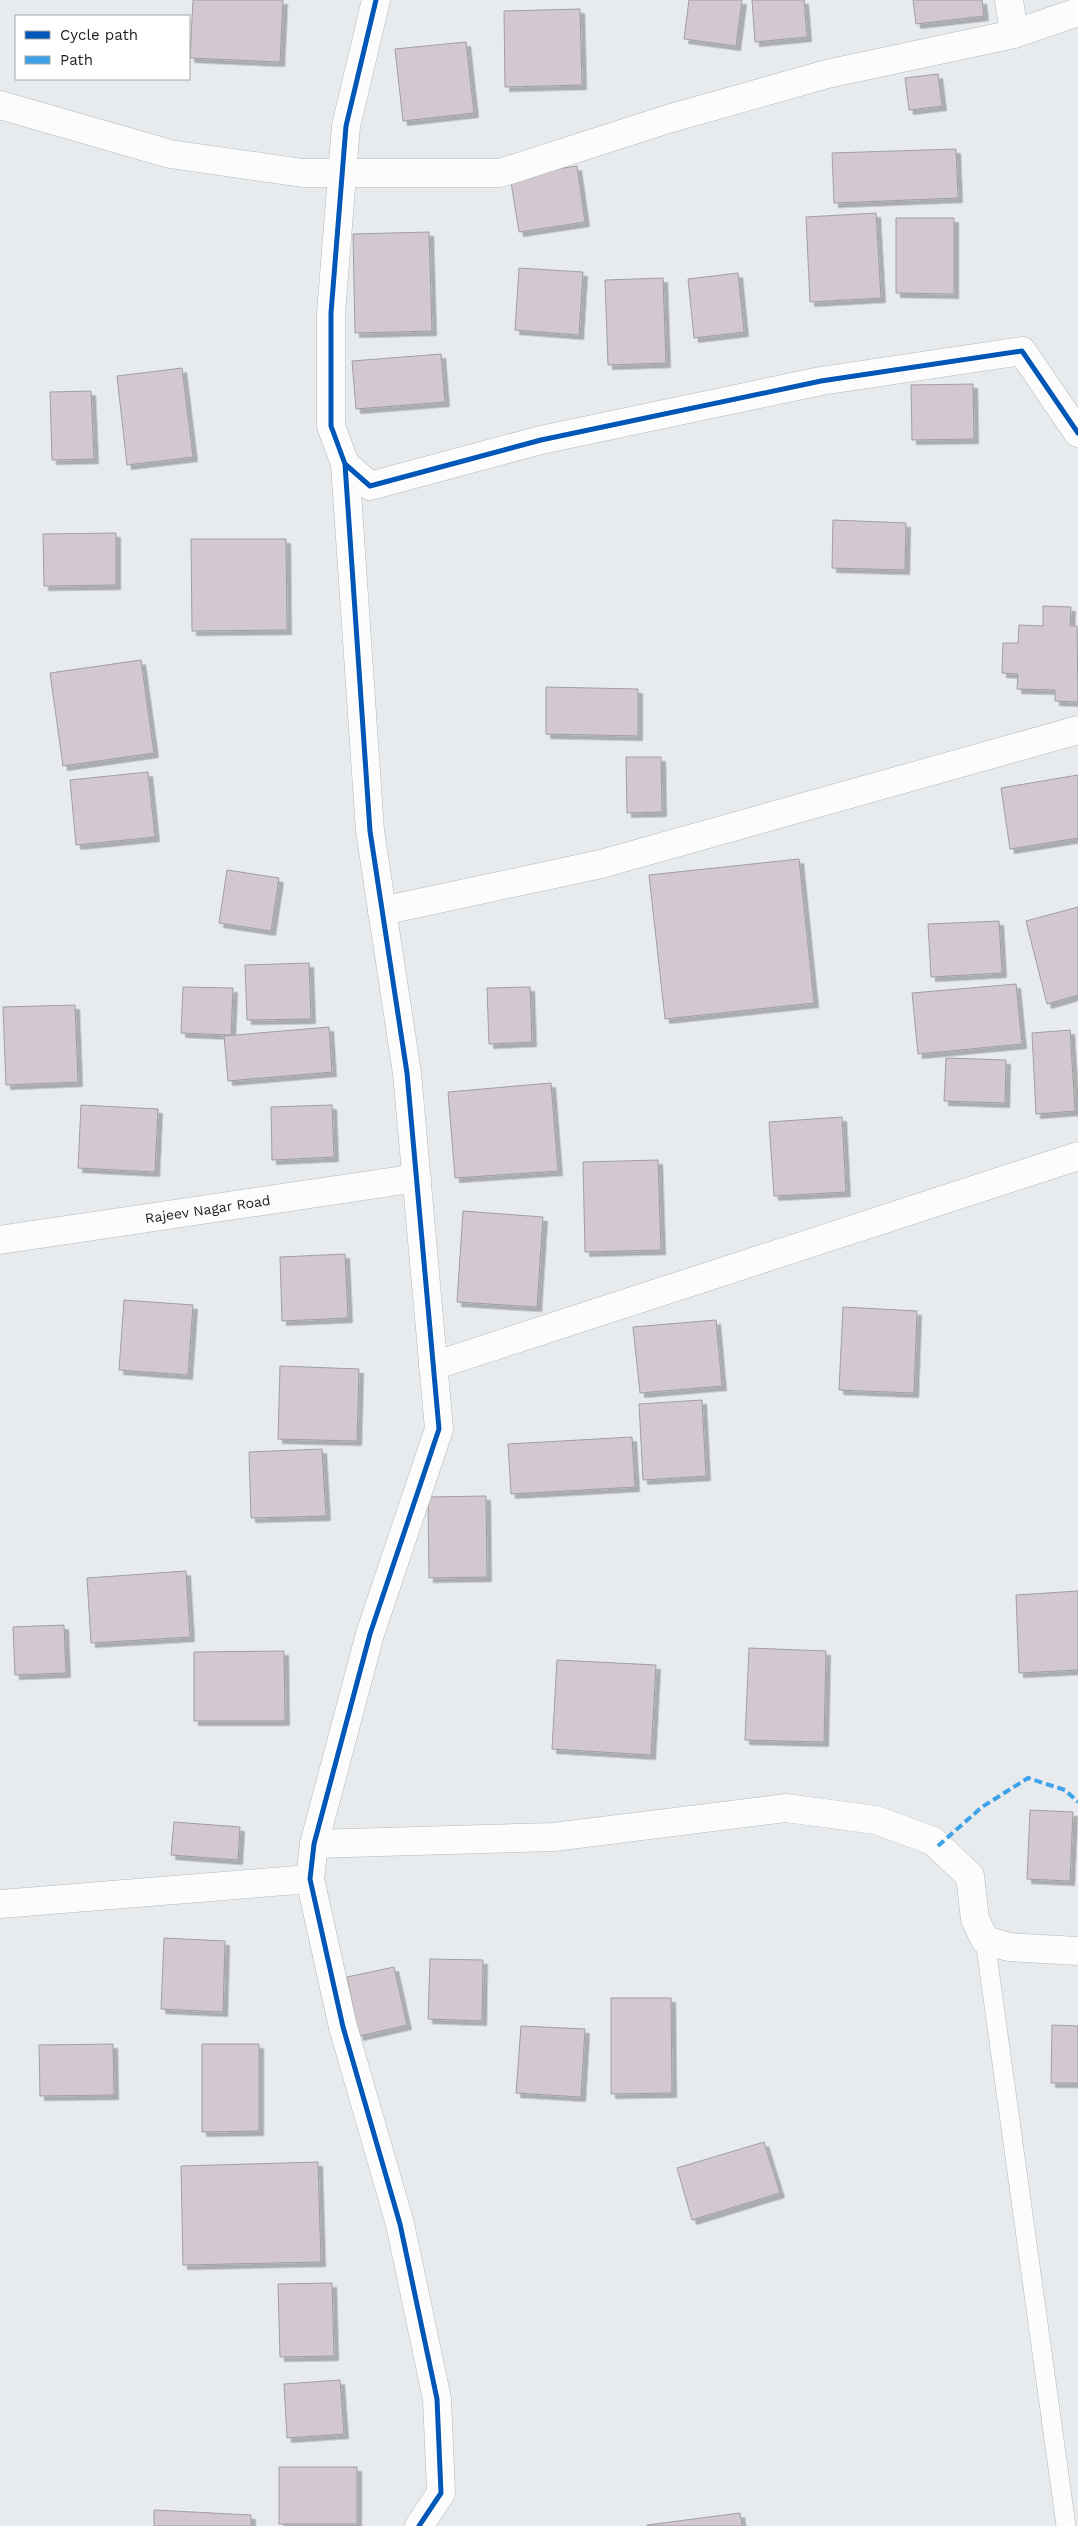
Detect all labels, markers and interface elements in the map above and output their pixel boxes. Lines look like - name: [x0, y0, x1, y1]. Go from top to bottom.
- legend: [15, 15, 190, 80]
- text: Cycle path: [60, 26, 138, 44]
- text: Path: [60, 51, 93, 69]
- street label: Rajeev Nagar Road: [144, 1192, 271, 1226]

